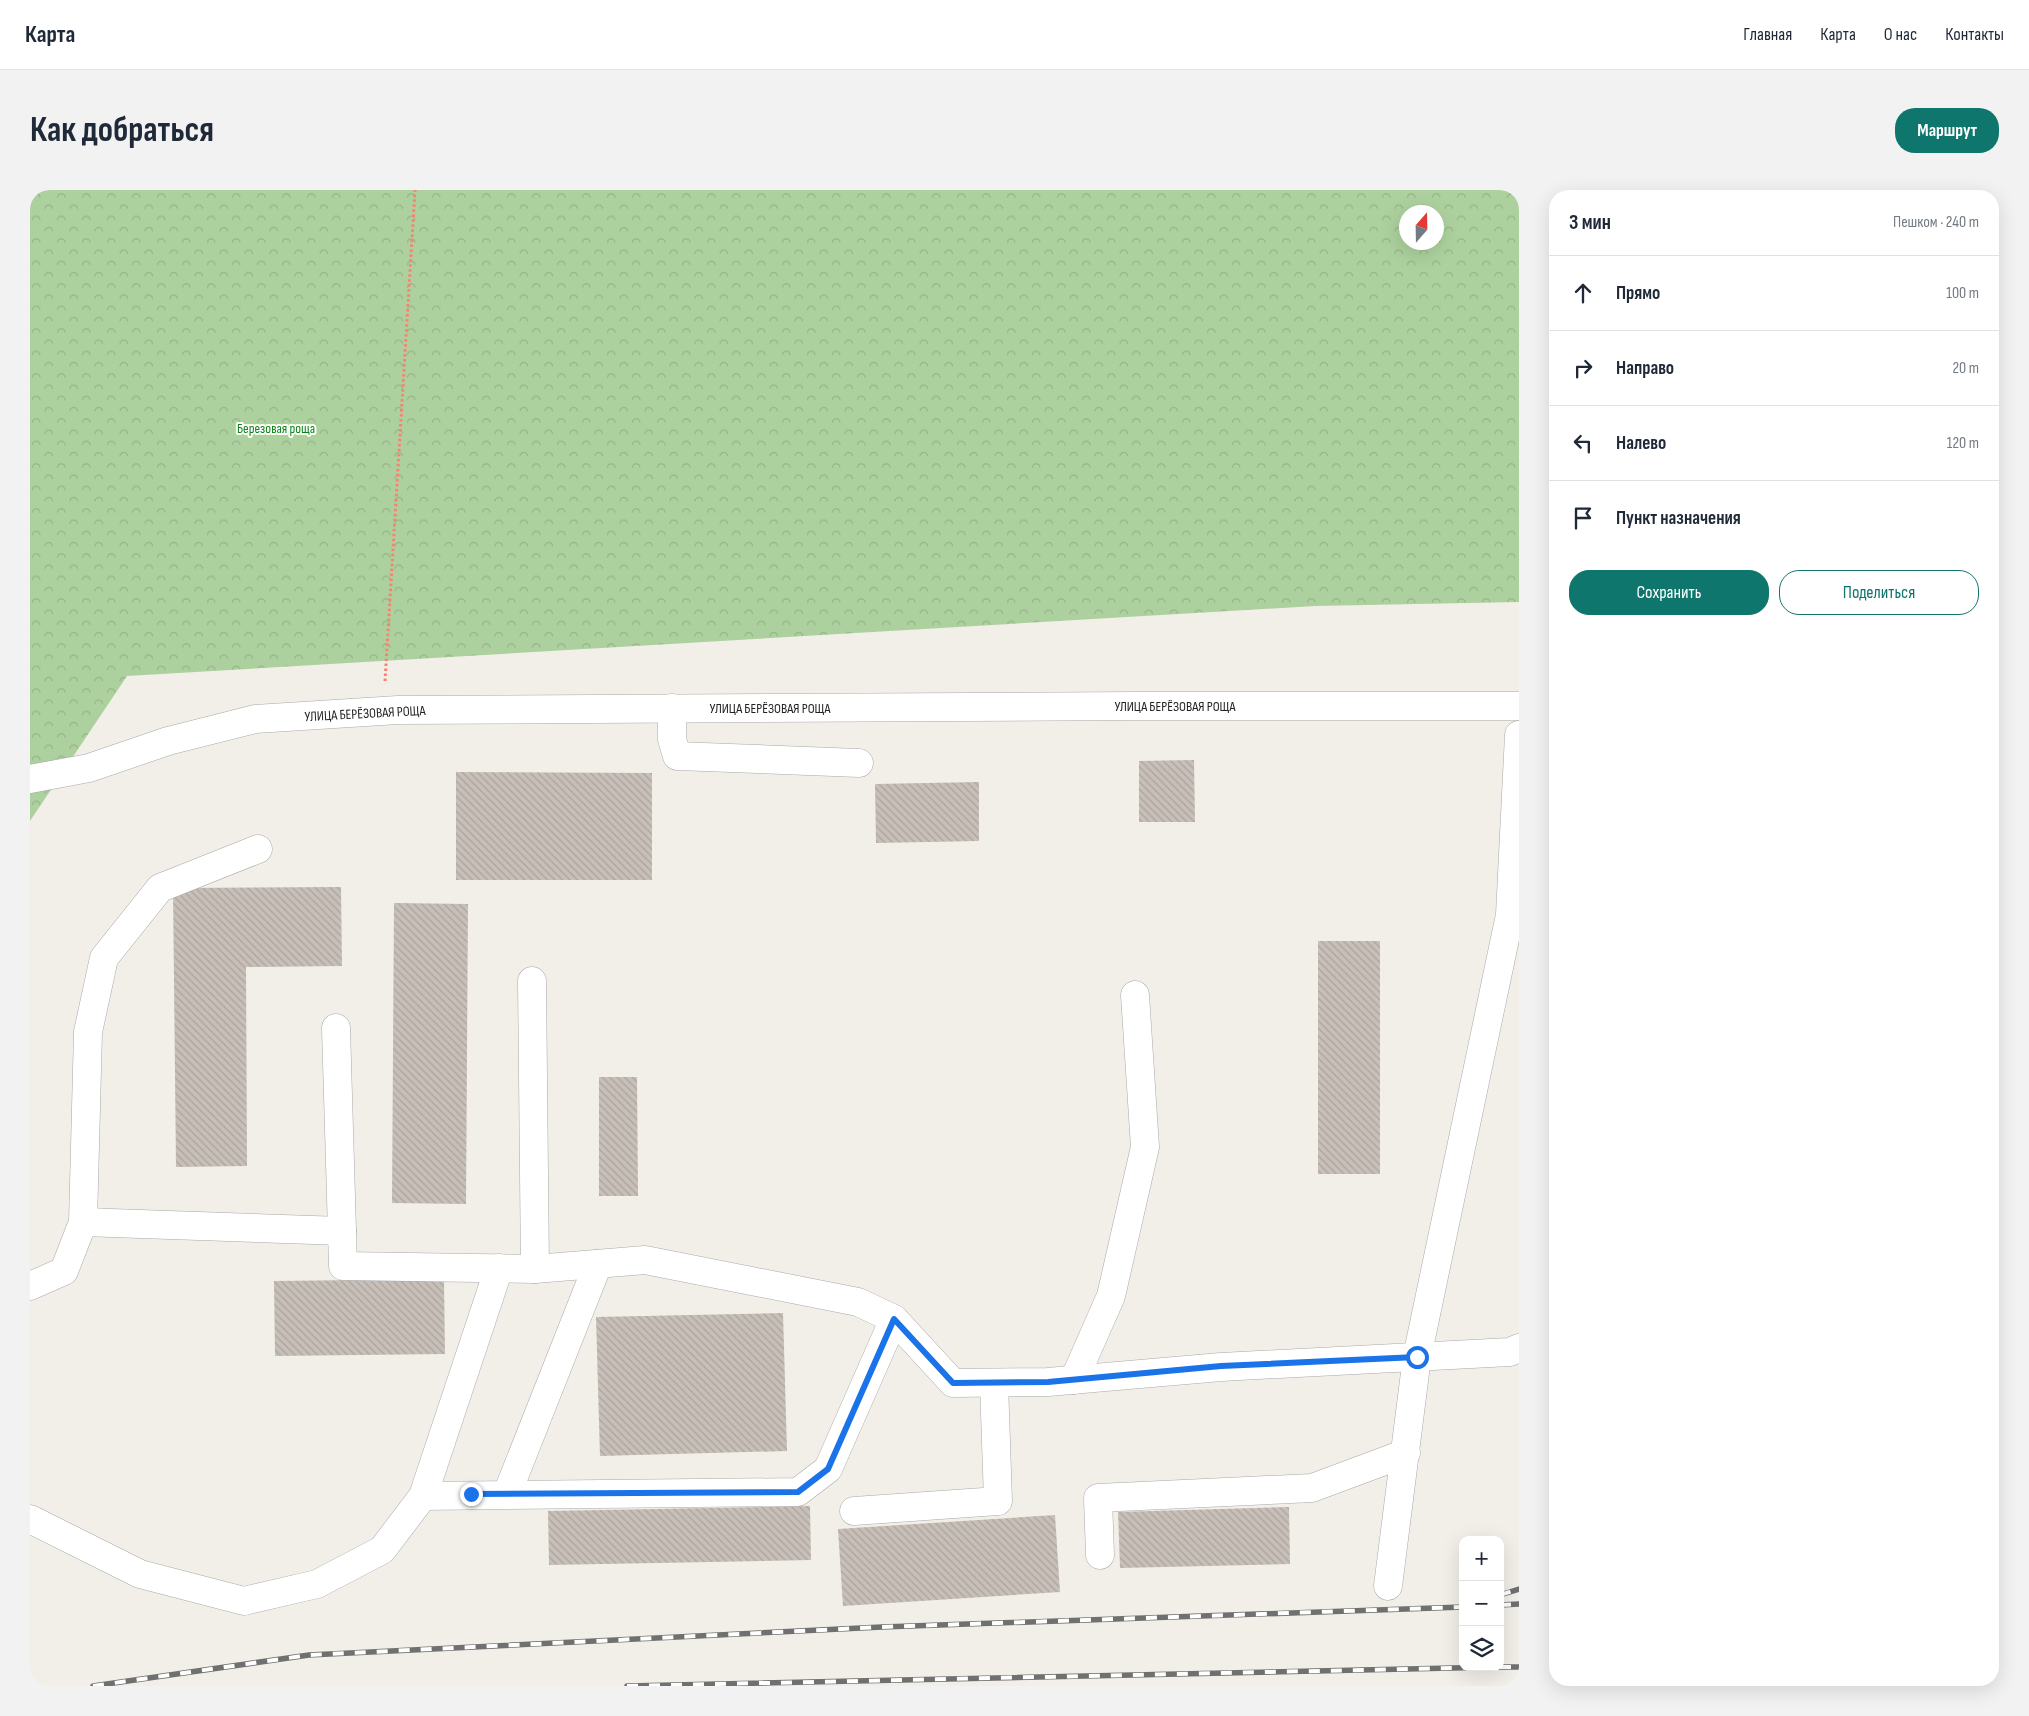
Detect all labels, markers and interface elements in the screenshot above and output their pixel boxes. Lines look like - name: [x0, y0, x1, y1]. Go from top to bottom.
- text: Карта: [25, 20, 75, 49]
- text: Главная: [1743, 24, 1792, 45]
- text: Карта: [1820, 24, 1856, 45]
- text: О нас: [1884, 24, 1917, 45]
- text: Контакты: [1945, 24, 2004, 45]
- button: Маршрут: [1895, 108, 1999, 153]
- text: Как добраться: [30, 109, 214, 152]
- north arrow: [1399, 205, 1444, 250]
- text: 3 мин: [1569, 210, 1611, 235]
- text: Пешком · 240 m: [1893, 213, 1979, 232]
- icon: ahead: [1569, 279, 1597, 307]
- text: Прямо: [1616, 282, 1660, 305]
- text: 100 m: [1946, 284, 1979, 303]
- icon: right: [1569, 354, 1597, 382]
- text: Направо: [1616, 357, 1674, 380]
- text: 20 m: [1952, 359, 1979, 378]
- park label: Березовая роща: [237, 420, 315, 437]
- icon: left: [1569, 429, 1597, 457]
- text: Налево: [1616, 432, 1666, 455]
- text: 120 m: [1947, 434, 1979, 453]
- icon: arrive: [1569, 504, 1597, 532]
- text: Пункт назначения: [1616, 507, 1741, 530]
- button: Сохранить: [1569, 570, 1769, 615]
- button: Поделиться: [1779, 570, 1979, 615]
- street label: УЛИЦА БЕРЁЗОВАЯ РОЩА: [1115, 698, 1236, 715]
- street label: УЛИЦА БЕРЁЗОВАЯ РОЩА: [710, 700, 831, 717]
- street label: УЛИЦА БЕРЁЗОВАЯ РОЩА: [304, 702, 427, 725]
- route start: [1406, 1346, 1429, 1369]
- route end: [460, 1483, 483, 1506]
- map controls: [1459, 1536, 1504, 1671]
- button: +: [1459, 1536, 1504, 1581]
- button: −: [1459, 1581, 1504, 1626]
- button: layers: [1459, 1626, 1504, 1671]

